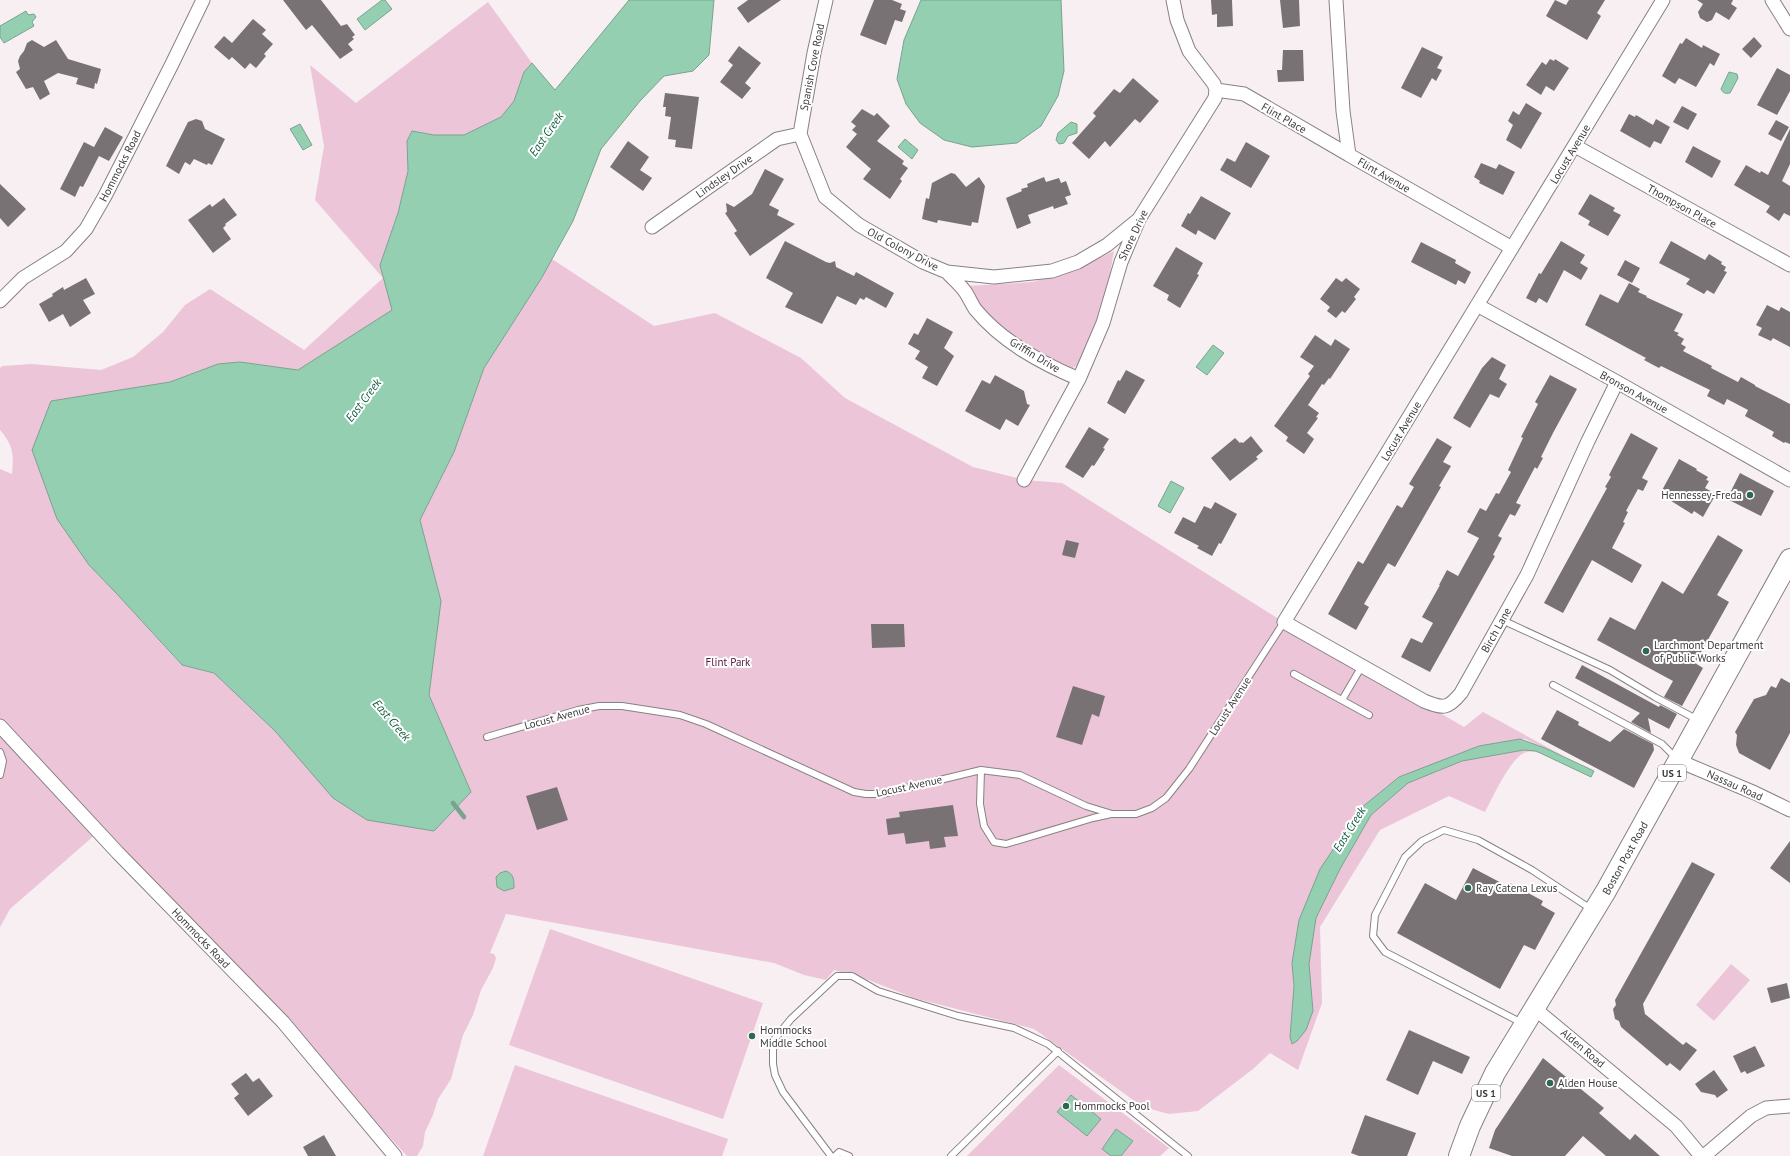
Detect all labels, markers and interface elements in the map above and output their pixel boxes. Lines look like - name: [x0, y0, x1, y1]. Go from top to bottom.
- street label: Spanish Cove Road: [797, 22, 827, 112]
- street label: Flint Place: [1259, 100, 1309, 137]
- water label: East Creek: [525, 109, 567, 159]
- street label: Locust Avenue: [1547, 121, 1593, 186]
- street label: Hommocks Road: [96, 128, 144, 204]
- street label: Lindsley Drive: [693, 151, 755, 201]
- street label: Flint Avenue: [1355, 154, 1413, 196]
- street label: Thompson Place: [1645, 181, 1720, 231]
- street label: Shore Drive: [1115, 207, 1151, 263]
- street label: Old Colony Drive: [865, 224, 941, 274]
- street label: Griffin Drive: [1007, 334, 1063, 376]
- street label: Bronson Avenue: [1598, 368, 1671, 417]
- water label: East Creek: [342, 375, 384, 425]
- street label: Locust Avenue: [1378, 398, 1424, 463]
- place label: Hennessey-Freda: [1661, 488, 1742, 502]
- marker: Hennessey-Freda: [1745, 490, 1755, 500]
- street label: Birch Lane: [1478, 605, 1514, 655]
- place label: Larchmont Department of Public Works: [1654, 638, 1764, 665]
- marker: Larchmont Department of Public Works: [1641, 646, 1651, 656]
- park label: Flint Park: [706, 655, 751, 669]
- street label: Locust Avenue: [1206, 674, 1254, 738]
- water label: East Creek: [370, 696, 415, 744]
- street label: Locust Avenue: [523, 701, 592, 732]
- road number: US 1: [1658, 765, 1686, 781]
- street label: Nassau Road: [1705, 766, 1765, 804]
- street label: Locust Avenue: [875, 772, 944, 800]
- water label: East Creek: [1329, 803, 1369, 854]
- street label: Boston Post Road: [1599, 819, 1651, 897]
- place label: Ray Catena Lexus: [1476, 881, 1558, 895]
- marker: Ray Catena Lexus: [1463, 883, 1473, 893]
- street label: Hommocks Road: [169, 905, 233, 971]
- place label: Hommocks Middle School: [760, 1023, 828, 1050]
- street label: Alden Road: [1558, 1025, 1608, 1071]
- marker: Hommocks Middle School: [747, 1031, 757, 1041]
- place label: Alden House: [1558, 1076, 1618, 1090]
- marker: Alden House: [1545, 1078, 1555, 1088]
- road number: US 1: [1472, 1085, 1500, 1101]
- place label: Hommocks Pool: [1074, 1099, 1150, 1113]
- marker: Hommocks Pool: [1061, 1101, 1071, 1111]

